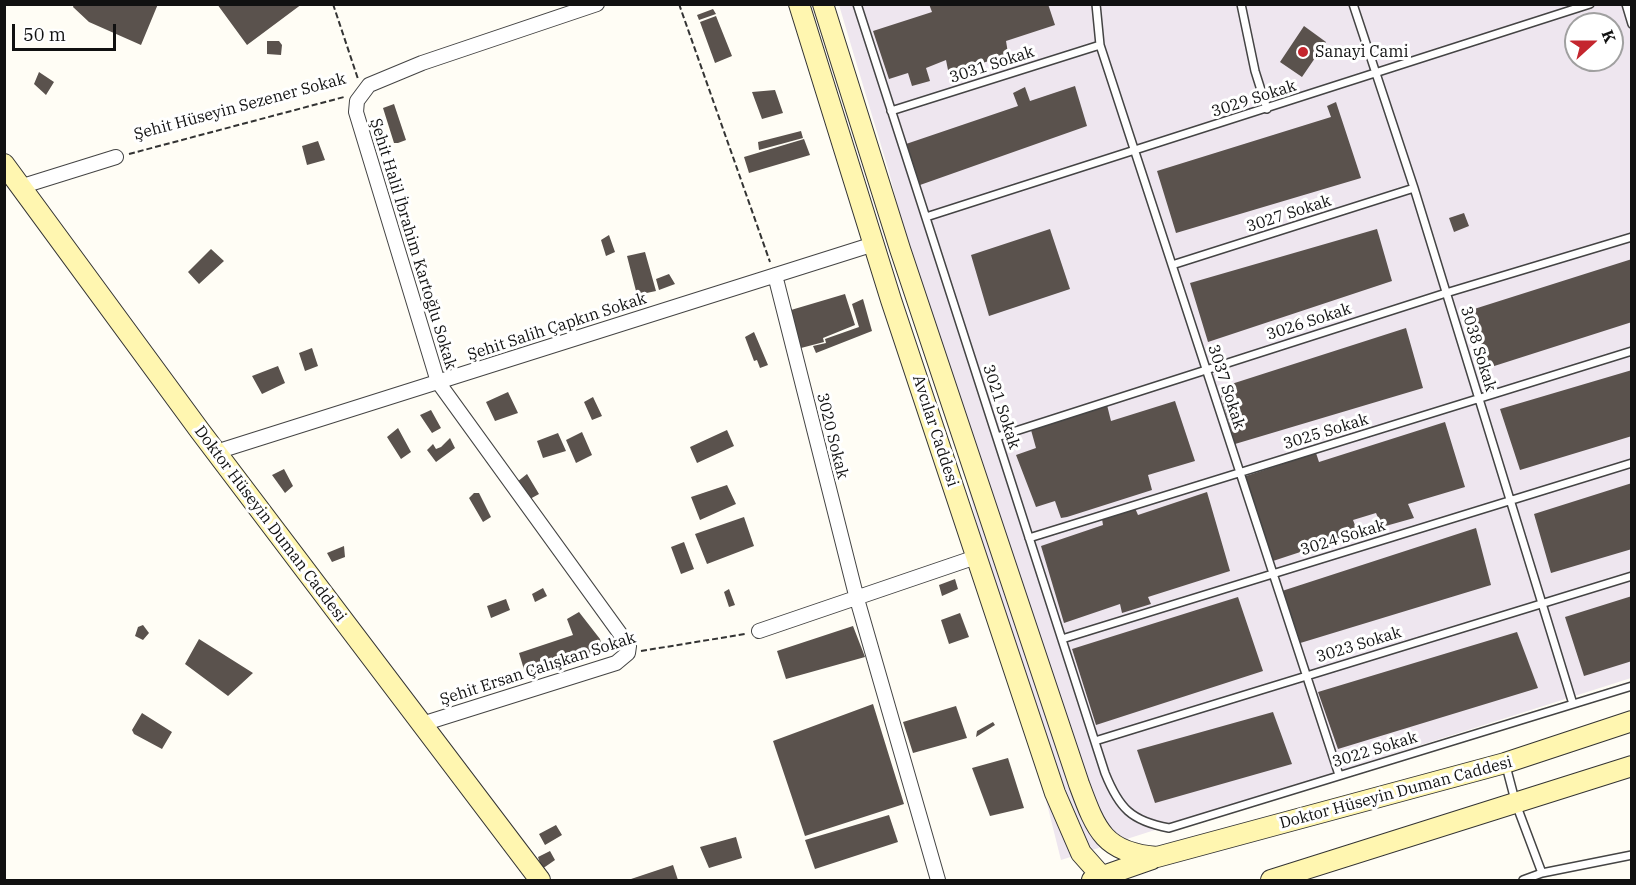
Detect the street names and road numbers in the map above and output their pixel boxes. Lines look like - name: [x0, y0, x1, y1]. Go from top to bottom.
- street label: 3031 Sokak: [947, 42, 1037, 88]
- street label: Şehit Hüseyin Sezener Sokak: [132, 69, 348, 145]
- street label: 3029 Sokak: [1209, 76, 1299, 122]
- street label: Şehit Halil İbrahim Kartoğlu Sokak: [366, 116, 460, 372]
- street label: 3027 Sokak: [1244, 191, 1334, 237]
- street label: Şehit Salih Çapkın Sokak: [465, 289, 649, 365]
- street label: 3026 Sokak: [1264, 299, 1354, 345]
- street label: 3038 Sokak: [1456, 304, 1500, 394]
- street label: 3037 Sokak: [1203, 342, 1249, 432]
- street label: 3021 Sokak: [978, 362, 1024, 452]
- street label: Avcılar Caddesi: [908, 373, 962, 489]
- street label: 3020 Sokak: [812, 391, 852, 481]
- street label: 3025 Sokak: [1281, 410, 1371, 454]
- street label: Doktor Hüseyin Duman Caddesi: [190, 422, 350, 626]
- street label: 3024 Sokak: [1298, 516, 1388, 560]
- street label: 3023 Sokak: [1314, 623, 1404, 667]
- street label: Şehit Ersan Çalışkan Sokak: [438, 628, 638, 710]
- street label: 3022 Sokak: [1330, 728, 1420, 772]
- street label: Doktor Hüseyin Duman Caddesi: [1277, 753, 1515, 833]

